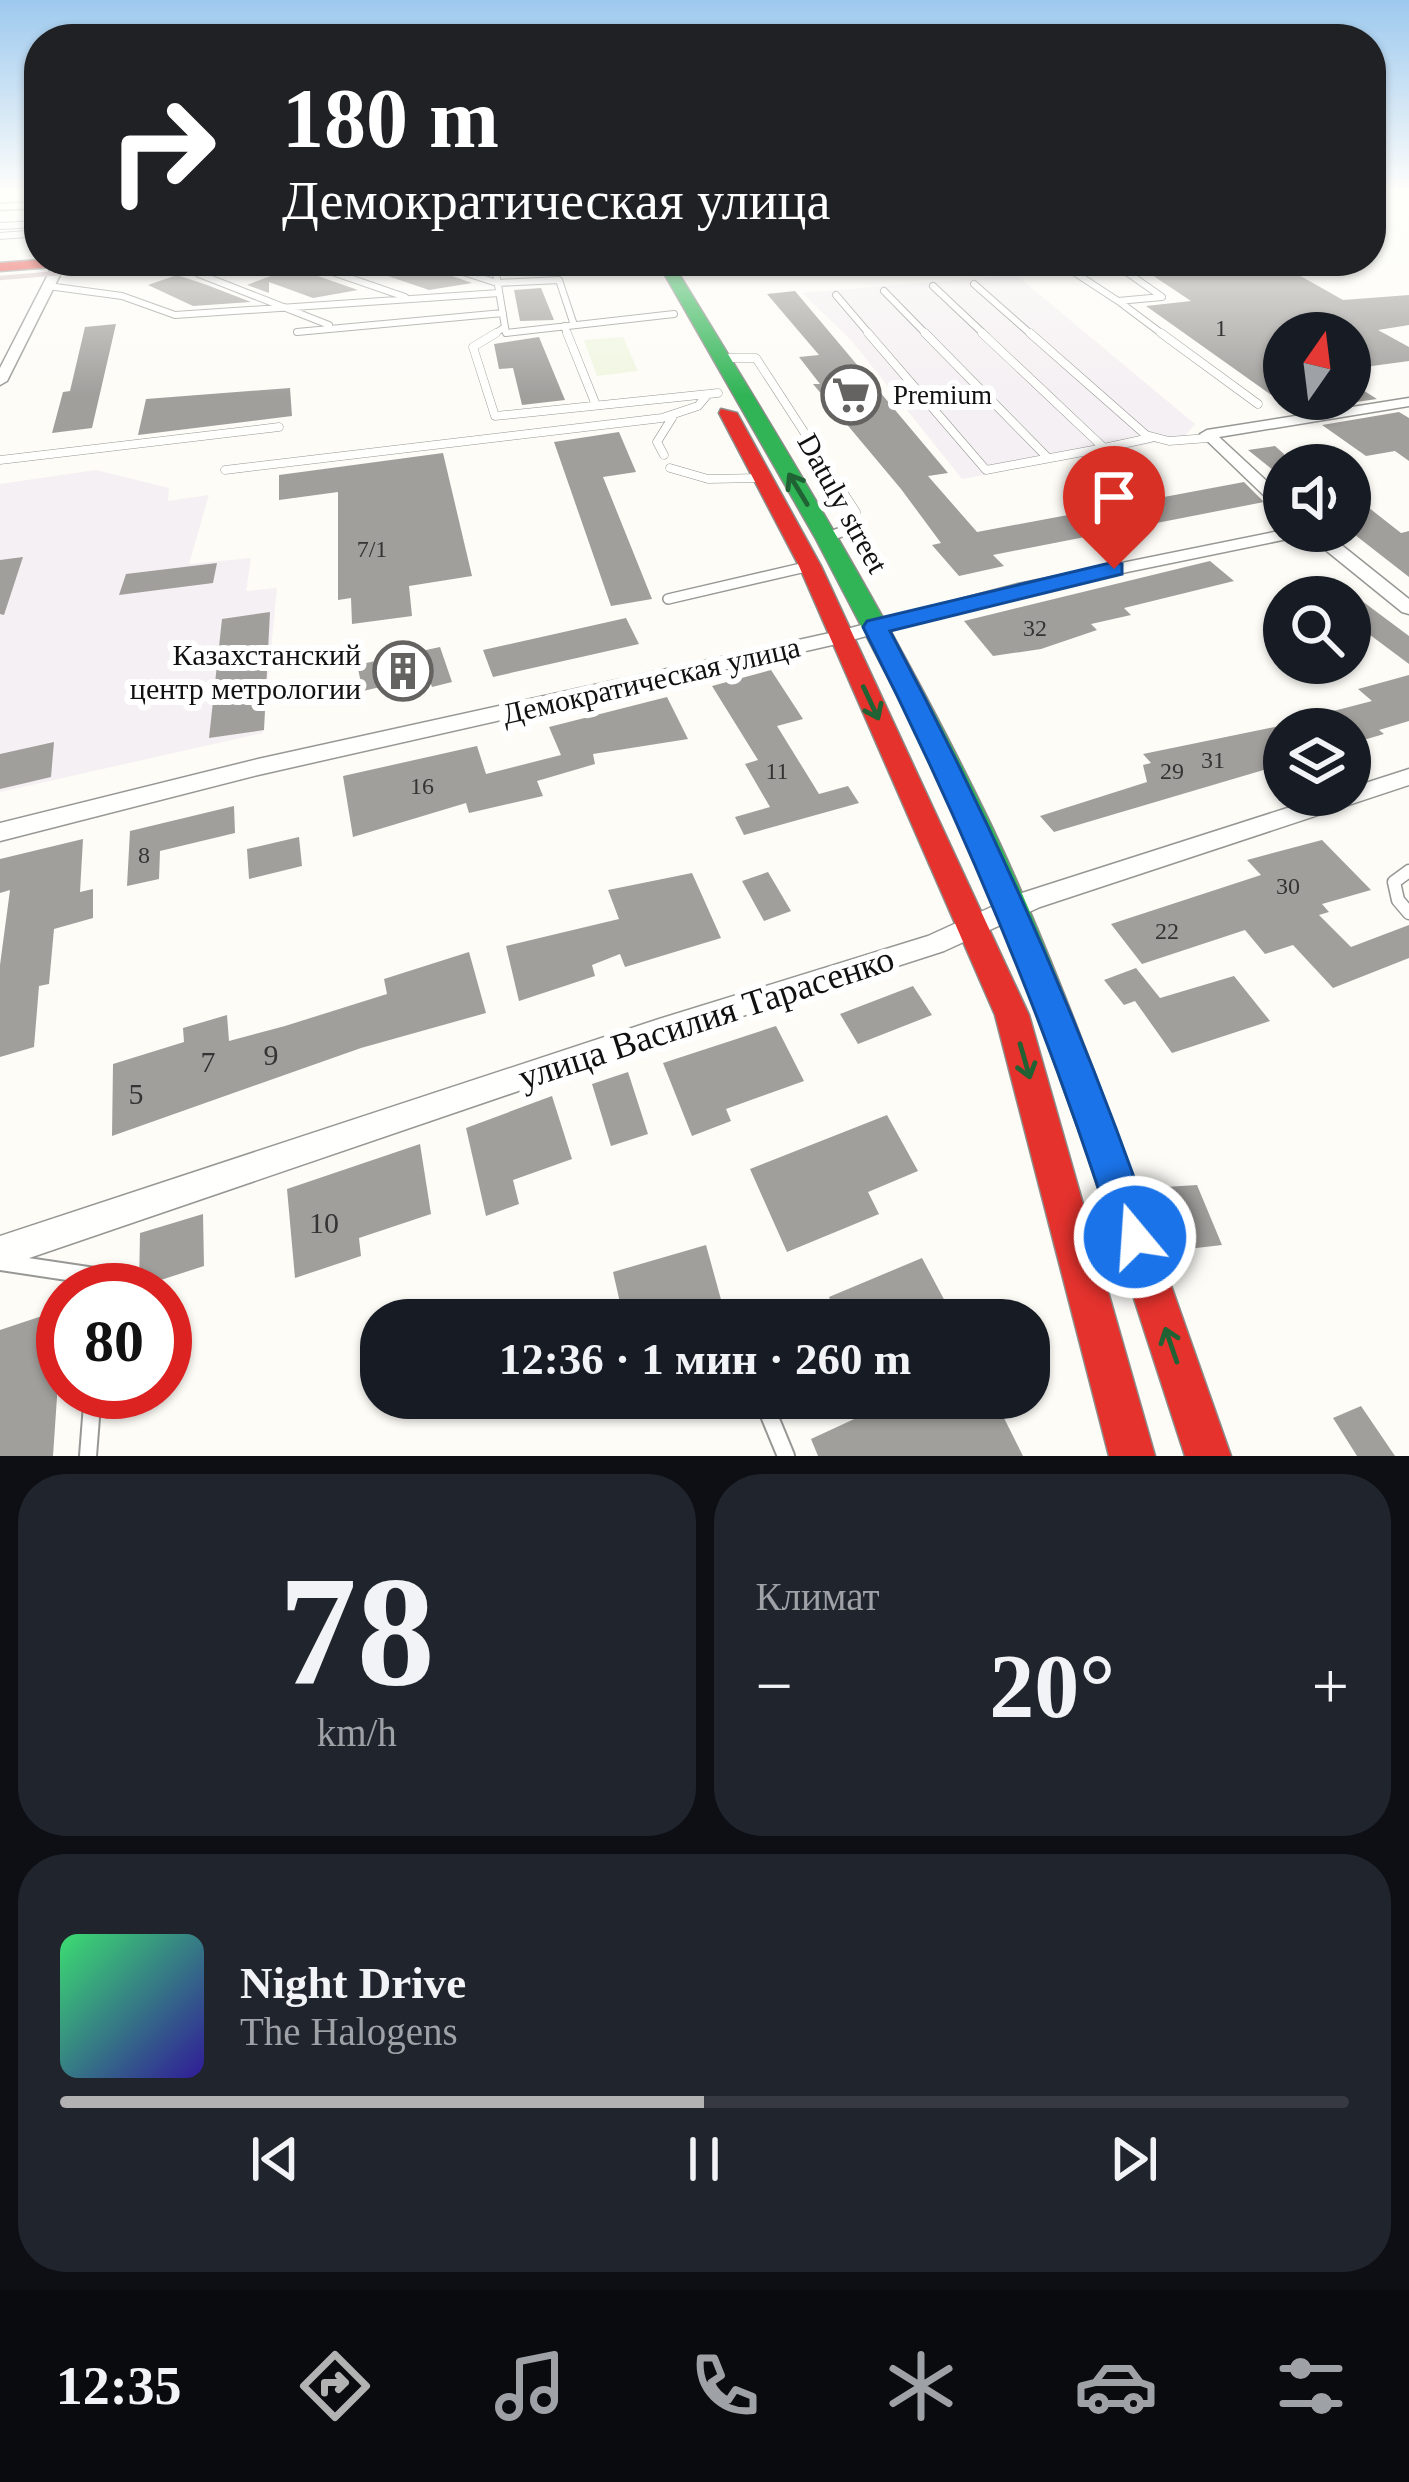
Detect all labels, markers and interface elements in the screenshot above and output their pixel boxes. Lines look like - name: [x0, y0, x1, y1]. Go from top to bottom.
- icon: right: [84, 72, 240, 228]
- text: 180 m: [282, 72, 499, 165]
- text: Демократическая улица: [282, 171, 830, 231]
- north arrow: [1263, 312, 1371, 420]
- map controls: [1263, 312, 1371, 816]
- house number: 1: [1215, 315, 1227, 341]
- supermarket icon: Premium: [820, 364, 882, 426]
- place label: Premium: [893, 380, 992, 410]
- street label: Datuly street: [791, 428, 895, 579]
- button: sound: [1263, 444, 1371, 552]
- pin: [1063, 446, 1165, 569]
- icon: arrive: [1081, 464, 1147, 530]
- one-way arrow: [786, 472, 810, 507]
- house number: 7/1: [357, 536, 387, 562]
- button: search: [1263, 576, 1371, 684]
- house number: 32: [1023, 615, 1047, 641]
- street label: Демократическая улица: [499, 630, 803, 730]
- place label: Казахстанский центр метрологии: [130, 638, 361, 705]
- building icon: Казахстанский центр метрологии: [372, 640, 434, 702]
- one-way arrow: [861, 684, 883, 720]
- button: layers: [1263, 708, 1371, 816]
- house number: 31: [1201, 747, 1225, 773]
- house number: 11: [765, 758, 789, 784]
- house number: 29: [1160, 758, 1184, 784]
- house number: 16: [410, 773, 434, 799]
- house number: 8: [138, 842, 150, 868]
- house number: 30: [1276, 873, 1300, 899]
- house number: 22: [1155, 918, 1179, 944]
- street label: улица Василия Тарасенко: [513, 938, 899, 1098]
- house number: 9: [264, 1038, 279, 1071]
- one-way arrow: [1015, 1041, 1037, 1079]
- house number: 7: [201, 1045, 216, 1078]
- house number: 5: [129, 1077, 144, 1110]
- position arrow: [1072, 1174, 1198, 1300]
- house number: 10: [309, 1206, 339, 1239]
- speed limit sign: 80: [36, 1263, 192, 1419]
- one-way arrow: [1158, 1327, 1180, 1365]
- text: 12:36 · 1 мин · 260 m: [499, 1334, 911, 1384]
- text: 78: [279, 1545, 435, 1718]
- text: Климат: [756, 1575, 880, 1618]
- text: 20°: [989, 1637, 1115, 1736]
- text: −: [756, 1649, 793, 1722]
- text: +: [1312, 1649, 1349, 1722]
- text: km/h: [317, 1711, 397, 1754]
- text: Night Drive: [240, 1958, 466, 2008]
- text: The Halogens: [240, 2010, 458, 2053]
- icon: previous: [242, 2126, 308, 2192]
- icon: pause: [671, 2126, 737, 2192]
- icon: next: [1101, 2126, 1167, 2192]
- icon: directions: [293, 2344, 377, 2428]
- icon: music: [488, 2344, 572, 2428]
- icon: phone: [683, 2344, 767, 2428]
- icon: climate: [879, 2344, 963, 2428]
- icon: car: [1074, 2344, 1158, 2428]
- icon: filters: [1269, 2344, 1353, 2428]
- text: 12:35: [56, 2356, 182, 2416]

